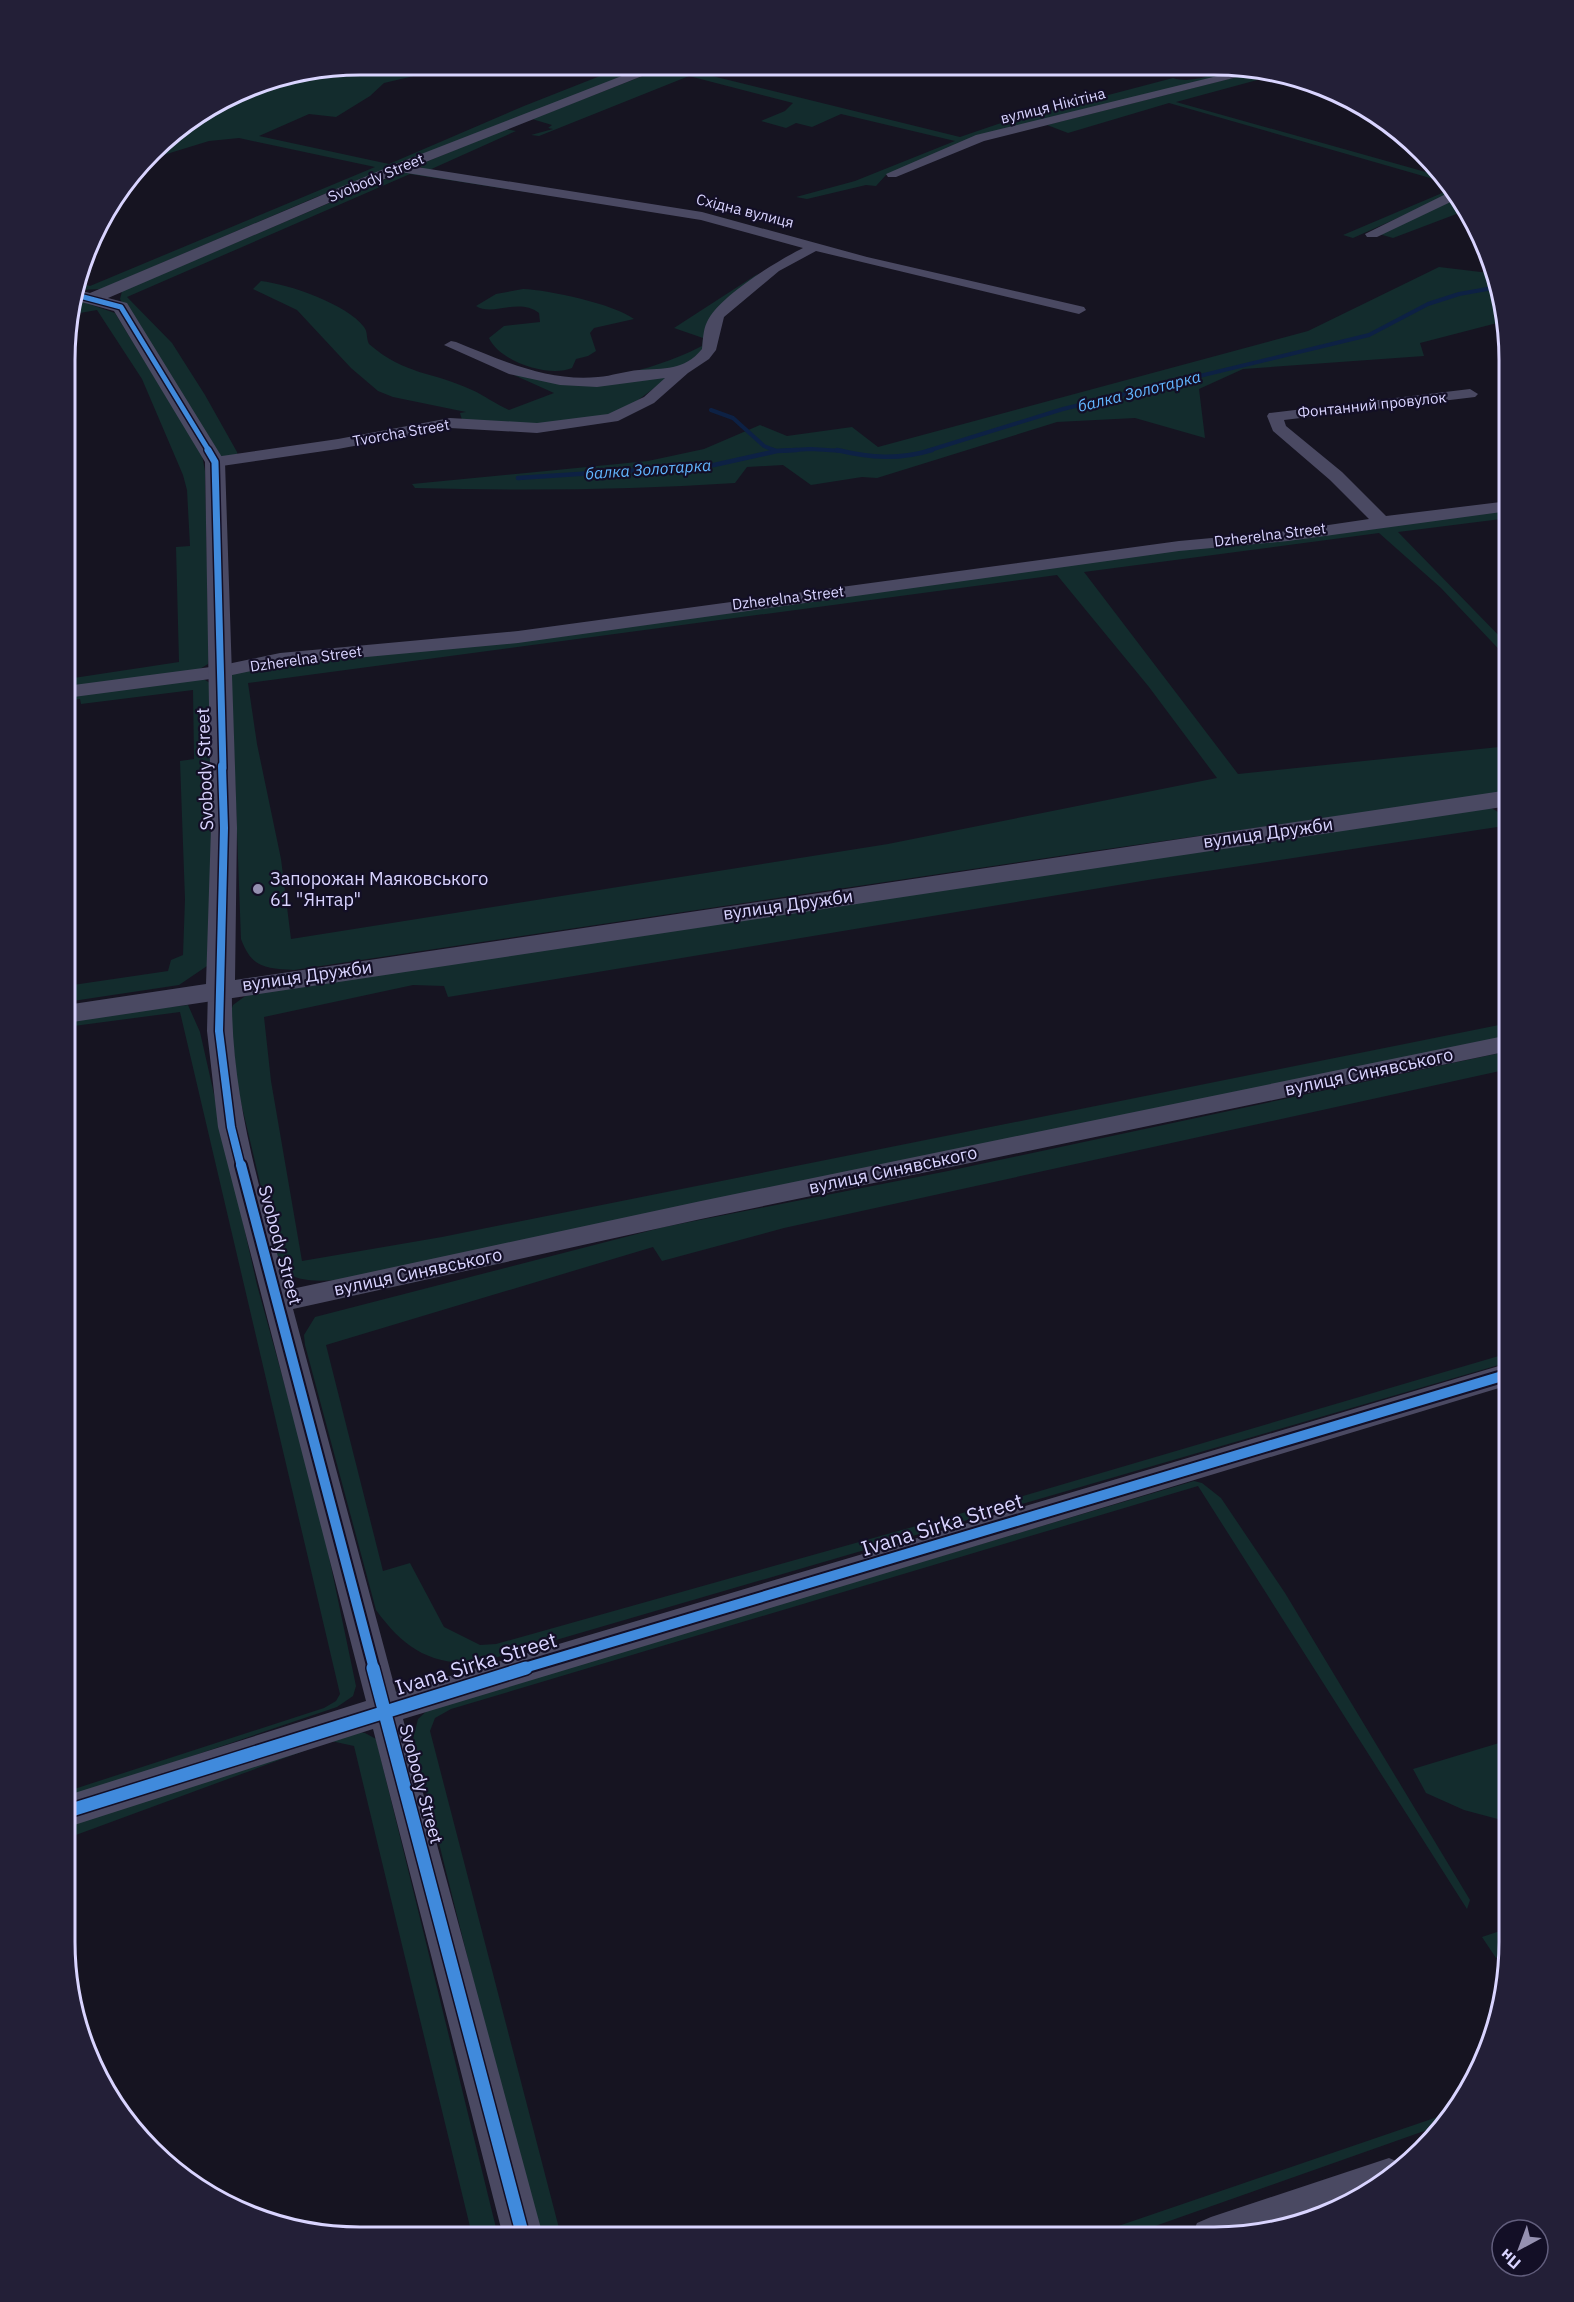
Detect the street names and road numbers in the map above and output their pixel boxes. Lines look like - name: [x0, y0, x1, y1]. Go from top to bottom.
- street label: вулиця Нікітіна: [998, 83, 1107, 128]
- street label: Svobody Street: [325, 149, 427, 206]
- street label: Східна вулиця: [694, 189, 796, 232]
- street label: Фонтанний провулок: [1296, 387, 1447, 422]
- street label: Tvorcha Street: [351, 415, 451, 450]
- street label: Dzherelna Street: [1213, 518, 1327, 551]
- street label: Dzherelna Street: [731, 581, 845, 614]
- street label: Dzherelna Street: [249, 641, 363, 676]
- street label: Svobody Street: [191, 707, 218, 831]
- street label: вулиця Дружби: [1201, 812, 1334, 853]
- street label: вулиця Дружби: [721, 884, 854, 925]
- street label: вулиця Дружби: [240, 955, 373, 996]
- street label: вулиця Синявського: [1283, 1042, 1455, 1101]
- street label: вулиця Синявського: [807, 1140, 979, 1199]
- street label: Svobody Street: [253, 1183, 307, 1307]
- street label: вулиця Синявського: [332, 1242, 504, 1301]
- street label: Ivana Sirka Street: [857, 1486, 1026, 1562]
- street label: Ivana Sirka Street: [391, 1625, 560, 1701]
- street label: Svobody Street: [394, 1722, 448, 1846]

